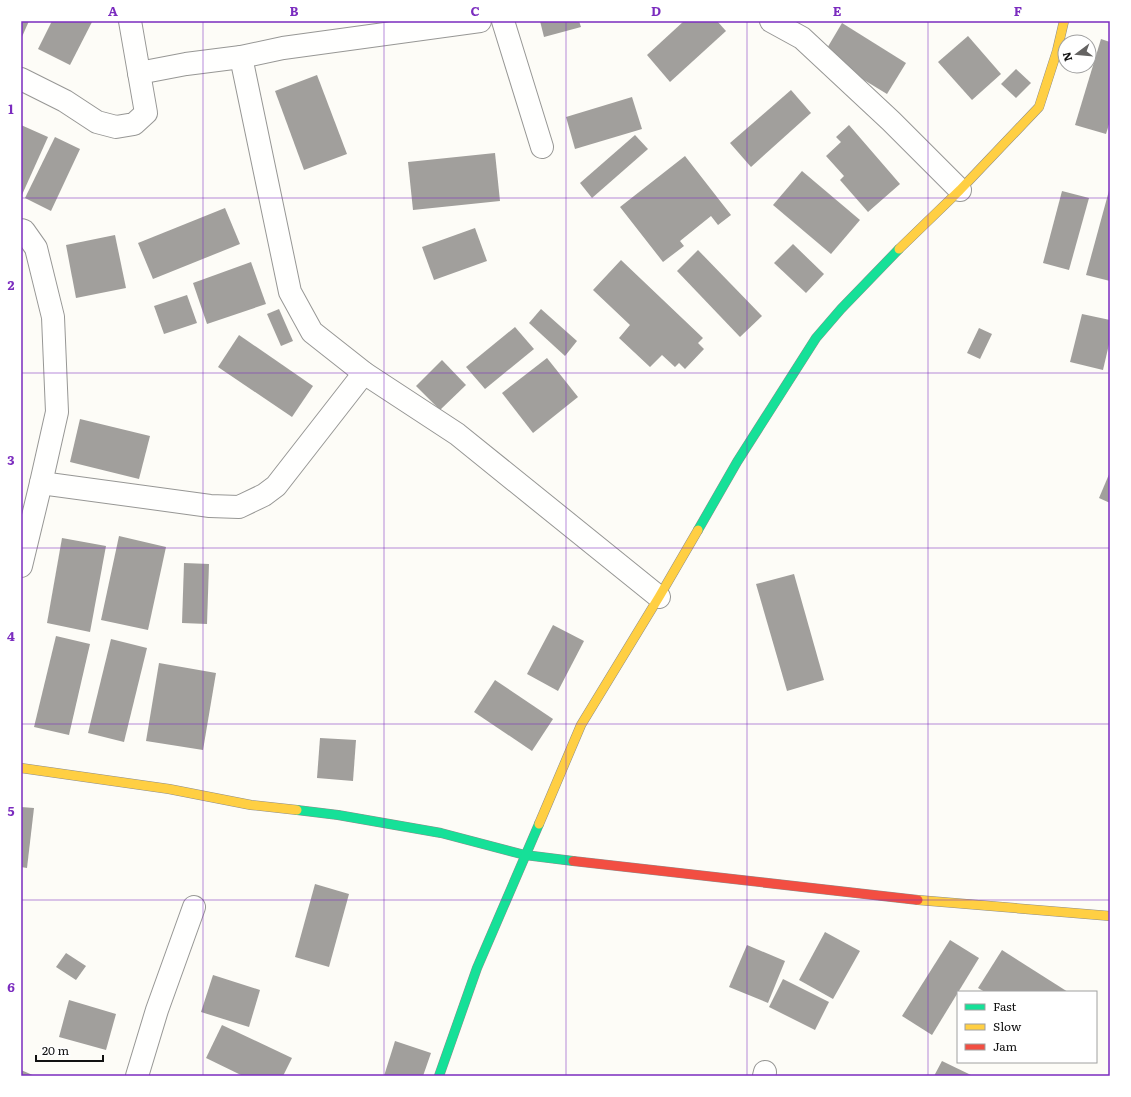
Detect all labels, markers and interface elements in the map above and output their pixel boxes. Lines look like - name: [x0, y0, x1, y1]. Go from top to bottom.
- text: A: [108, 1, 118, 20]
- text: B: [290, 1, 299, 20]
- text: C: [470, 1, 480, 20]
- text: D: [651, 1, 661, 20]
- text: E: [833, 1, 842, 20]
- text: F: [1014, 1, 1022, 20]
- north arrow: [1057, 34, 1097, 74]
- text: N: [1057, 50, 1075, 64]
- text: 1: [8, 99, 14, 118]
- text: 2: [8, 275, 15, 294]
- text: 3: [7, 450, 15, 469]
- text: 4: [7, 626, 15, 645]
- text: 5: [7, 801, 15, 820]
- text: 6: [7, 977, 15, 996]
- legend: [957, 991, 1097, 1063]
- text: Fast: [993, 997, 1017, 1015]
- text: Slow: [993, 1017, 1022, 1035]
- scale bar: [36, 1037, 103, 1063]
- text: Jam: [993, 1037, 1018, 1055]
- text: 20 m: [42, 1041, 69, 1059]

